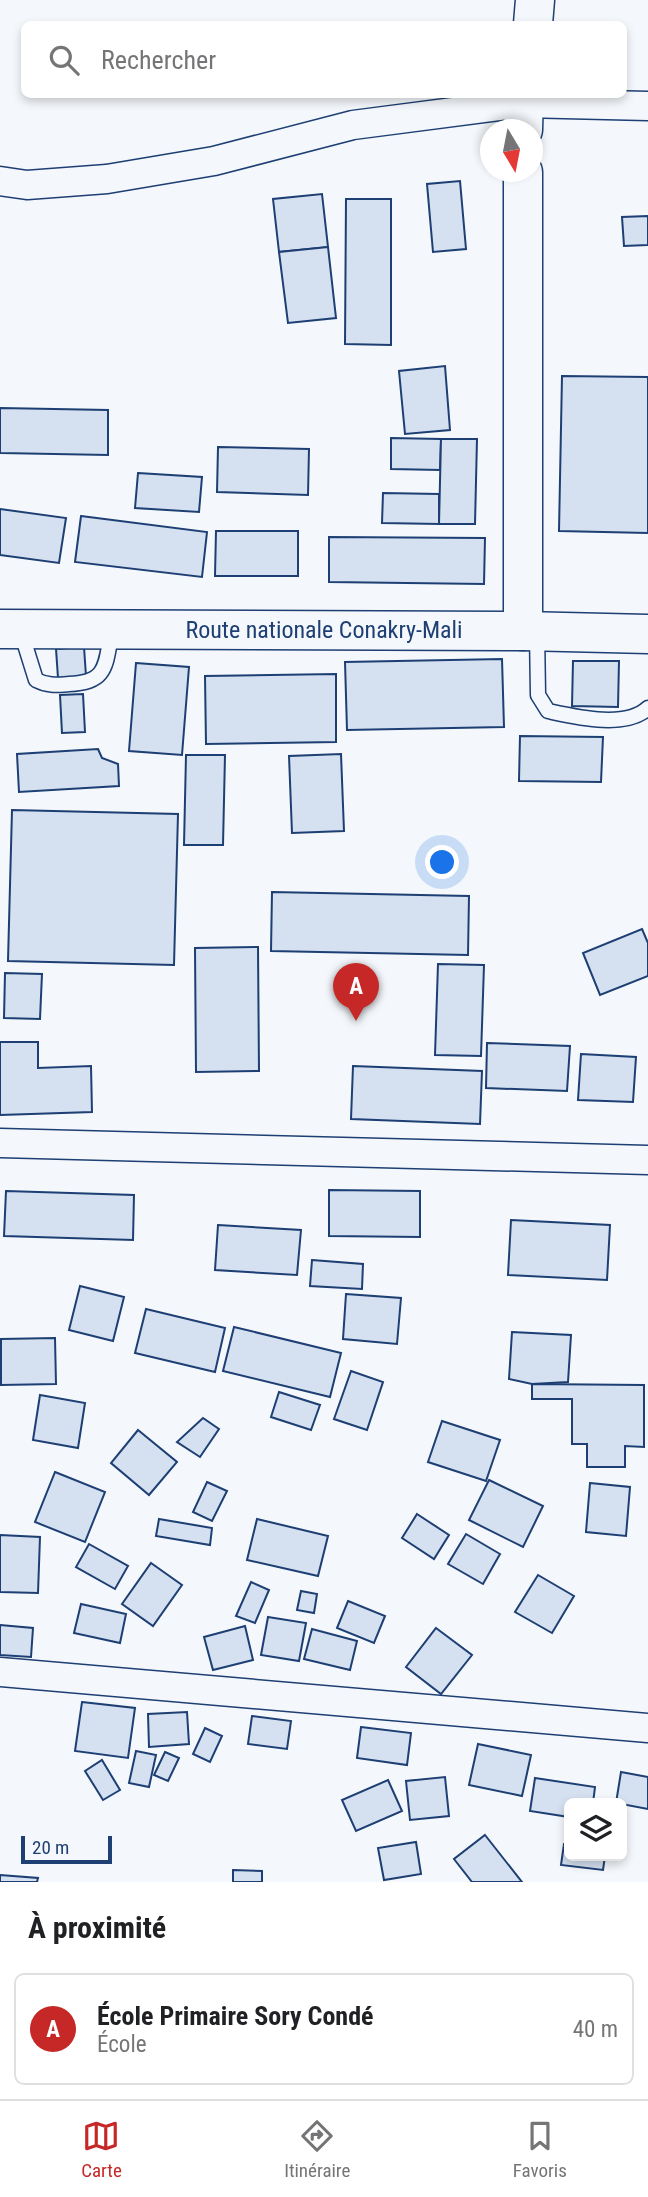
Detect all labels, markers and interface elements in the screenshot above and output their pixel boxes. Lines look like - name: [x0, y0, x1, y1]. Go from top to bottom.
- search box: [21, 21, 627, 98]
- icon: search: [45, 41, 83, 79]
- text: Rechercher: [101, 45, 216, 75]
- north arrow: [480, 119, 543, 182]
- street label: Route nationale Conakry-Mali: [185, 616, 463, 644]
- your location: [425, 845, 459, 879]
- pin: A: [333, 963, 379, 1021]
- map controls: [564, 1798, 627, 1861]
- button: layers: [564, 1798, 627, 1861]
- scale bar: [21, 1833, 112, 1865]
- text: 20 m: [32, 1836, 69, 1859]
- text: À proximité: [28, 1910, 166, 1945]
- text: École Primaire Sory Condé: [97, 2001, 373, 2031]
- text: A: [46, 2016, 60, 2043]
- text: 40 m: [573, 2016, 618, 2043]
- text: École: [97, 2031, 146, 2058]
- tab: Carte: [81, 2117, 122, 2182]
- tab: Itinéraire: [284, 2117, 350, 2182]
- tab: Favoris: [513, 2117, 567, 2182]

